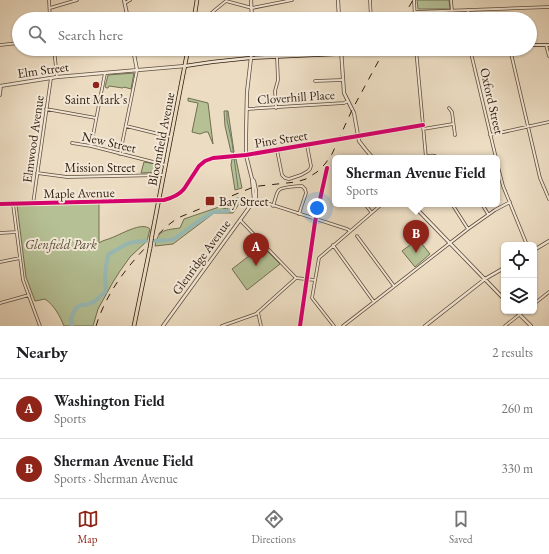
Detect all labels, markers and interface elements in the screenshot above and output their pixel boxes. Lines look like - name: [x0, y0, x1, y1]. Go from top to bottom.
- search box: [12, 12, 537, 56]
- icon: search: [26, 23, 48, 45]
- text: Search here: [58, 25, 123, 44]
- street label: Elm Street: [16, 58, 70, 82]
- street label: Oxford Street: [476, 66, 508, 136]
- marker: Saint Mark’s: [91, 80, 101, 90]
- street label: Cloverhill Place: [257, 86, 335, 108]
- place label: Saint Mark’s: [65, 91, 127, 108]
- street label: Bloomfield Avenue: [144, 91, 178, 187]
- street label: Elmwood Avenue: [18, 94, 48, 184]
- street label: Pine Street: [253, 126, 309, 152]
- street label: New Street: [80, 127, 138, 157]
- popup: [332, 155, 500, 207]
- street label: Mission Street: [65, 159, 135, 176]
- text: Sherman Avenue Field: [346, 163, 486, 182]
- text: Sports: [346, 182, 378, 199]
- street label: Maple Avenue: [43, 184, 115, 202]
- place label: Bay Street: [219, 193, 269, 210]
- marker: Bay Street: [204, 195, 216, 207]
- your location: [307, 198, 327, 218]
- street label: Glenridge Avenue: [168, 216, 234, 298]
- pin: B: [403, 220, 429, 253]
- pin: A: [243, 233, 269, 266]
- park label: Glenfield Park: [25, 236, 97, 253]
- map controls: [501, 242, 537, 314]
- button: locate: [501, 242, 537, 278]
- button: layers: [501, 278, 537, 314]
- text: Nearby: [16, 341, 68, 363]
- text: 2 results: [492, 344, 533, 361]
- text: Washington Field: [54, 391, 165, 410]
- text: A: [24, 400, 34, 417]
- text: 260 m: [502, 400, 533, 417]
- text: Sports: [54, 410, 86, 427]
- text: Sherman Avenue Field: [54, 451, 194, 470]
- text: B: [25, 460, 33, 477]
- text: 330 m: [502, 460, 533, 477]
- text: Sports · Sherman Avenue: [54, 470, 178, 487]
- tab: Map: [77, 508, 99, 546]
- tab: Directions: [252, 508, 296, 546]
- tab: Saved: [449, 508, 472, 546]

